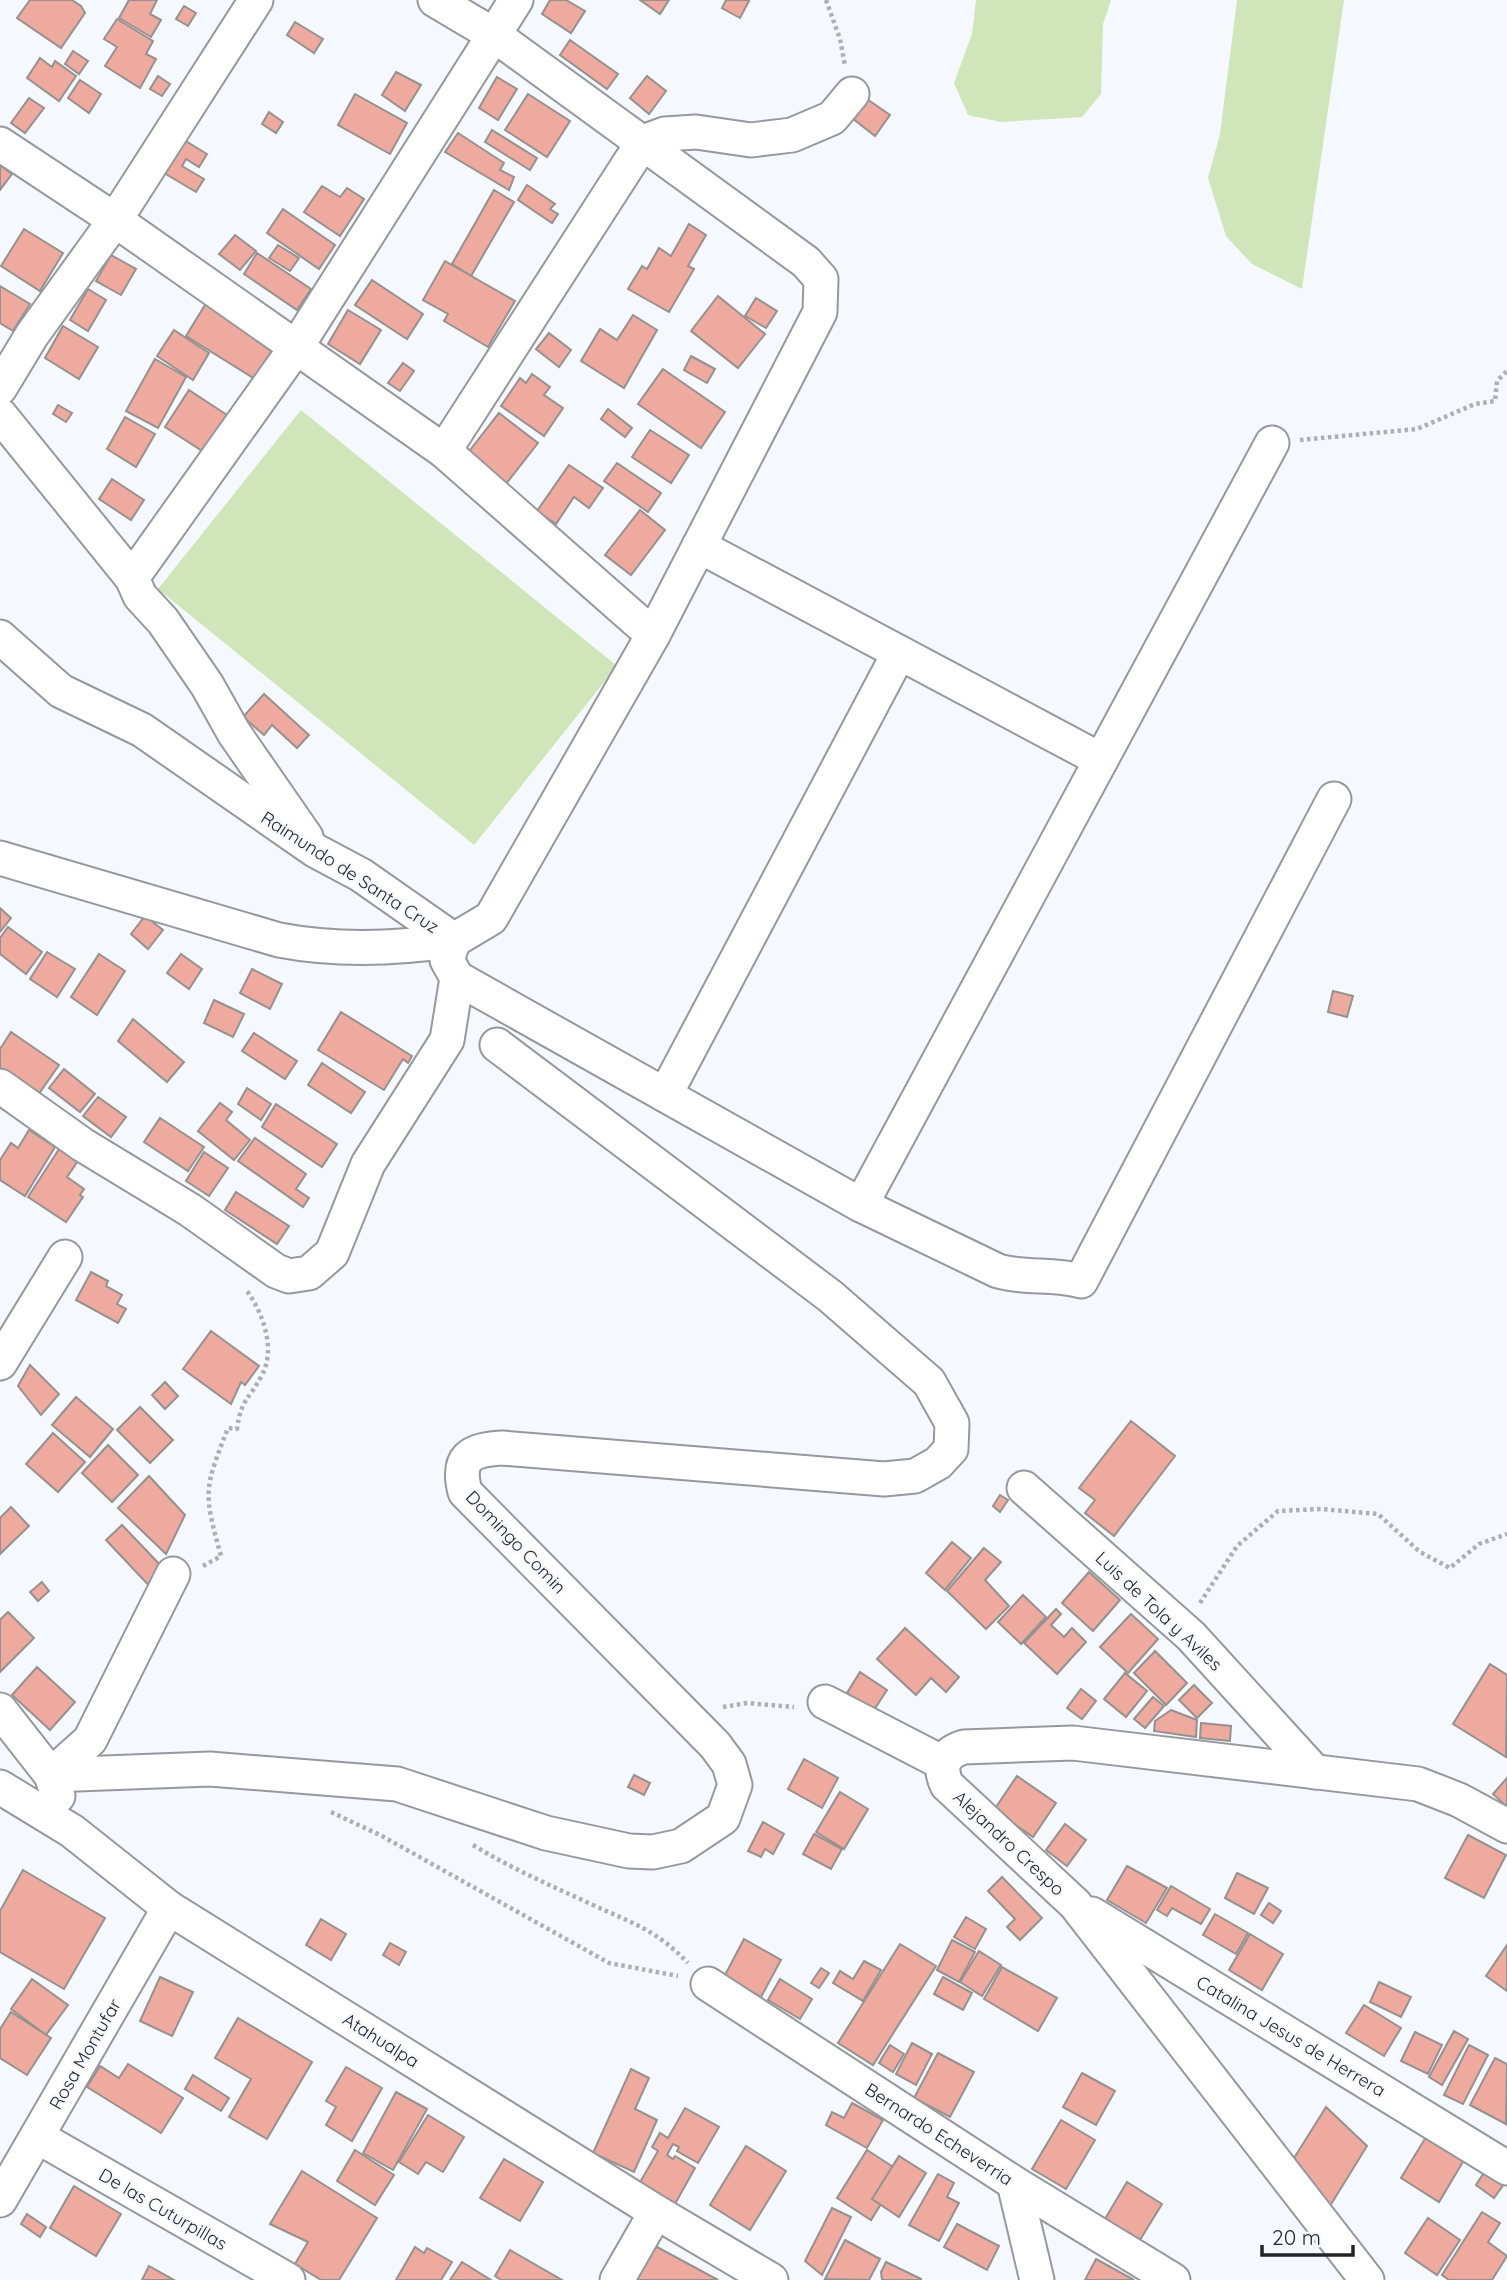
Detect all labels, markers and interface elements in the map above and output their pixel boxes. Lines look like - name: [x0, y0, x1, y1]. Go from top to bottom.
- street label: Raimundo de Santa Cruz: [257, 806, 443, 938]
- street label: Domingo Comin: [461, 1486, 571, 1598]
- street label: Luis de Tola y Aviles: [1091, 1546, 1227, 1676]
- street label: Alejandro Crespo: [949, 1786, 1069, 1900]
- street label: Catalina Jesus de Herrera: [1192, 1970, 1390, 2102]
- street label: Rosa Montufar: [44, 1994, 126, 2113]
- street label: Atahualpa: [338, 2007, 424, 2073]
- street label: Bernardo Echeverria: [861, 2078, 1017, 2190]
- street label: De las Cuturpillas: [95, 2163, 231, 2255]
- scale bar: [1262, 2214, 1353, 2258]
- text: 20 m: [1272, 2224, 1321, 2250]

